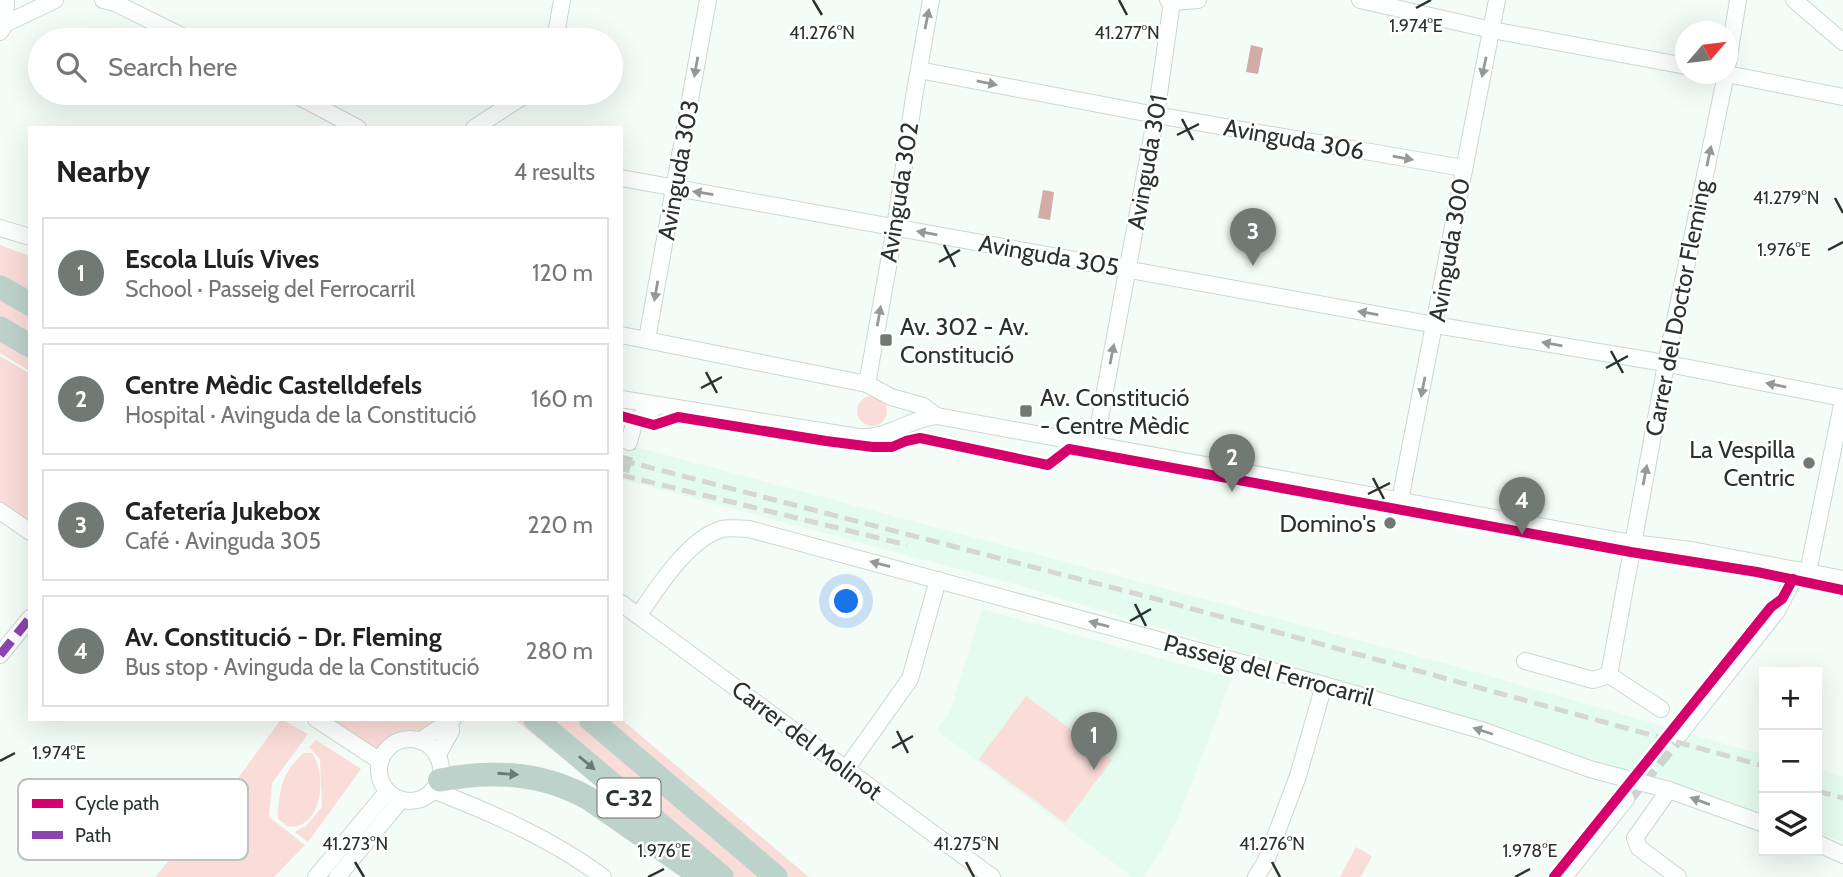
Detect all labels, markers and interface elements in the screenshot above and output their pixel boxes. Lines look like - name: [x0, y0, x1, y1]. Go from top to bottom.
- one-way arrow: [922, 8, 933, 30]
- text: 1.974°E: [1389, 15, 1443, 37]
- north arrow: [1675, 21, 1738, 84]
- text: 41.276°N: [789, 22, 855, 44]
- text: 41.277°N: [1094, 22, 1160, 44]
- search box: [28, 28, 623, 105]
- icon: search: [52, 48, 90, 86]
- text: Search here: [108, 51, 237, 83]
- one-way arrow: [690, 56, 701, 78]
- one-way arrow: [1478, 56, 1489, 78]
- one-way arrow: [976, 78, 998, 89]
- street label: Avinguda 301: [1121, 92, 1173, 232]
- street label: Avinguda 303: [651, 98, 705, 242]
- street label: Avinguda 306: [1221, 112, 1367, 166]
- street label: Avinguda 302: [874, 120, 924, 264]
- one-way arrow: [1703, 145, 1714, 167]
- one-way arrow: [1392, 152, 1414, 163]
- text: Nearby: [56, 153, 150, 190]
- text: 4 results: [514, 158, 595, 186]
- street label: Avinguda 300: [1422, 176, 1476, 324]
- street label: Carrer del Doctor Fleming: [1639, 176, 1717, 439]
- one-way arrow: [692, 187, 714, 198]
- text: 41.279°N: [1753, 187, 1819, 209]
- pin: 3: [1230, 208, 1276, 266]
- one-way arrow: [916, 227, 938, 238]
- street label: Avinguda 305: [977, 228, 1121, 282]
- text: 1.976°E: [1757, 239, 1811, 261]
- text: Escola Lluís Vives: [125, 243, 319, 275]
- text: 1: [77, 259, 85, 287]
- text: 120 m: [532, 259, 593, 287]
- text: School · Passeig del Ferrocarril: [125, 275, 415, 303]
- one-way arrow: [650, 280, 661, 302]
- one-way arrow: [874, 305, 885, 327]
- one-way arrow: [1357, 307, 1379, 318]
- place label: Av. 302 - Av. Constitució: [900, 312, 1029, 369]
- marker: Av. 302 - Av. Constitució: [878, 332, 894, 348]
- one-way arrow: [1541, 338, 1563, 349]
- one-way arrow: [1107, 343, 1118, 365]
- text: Centre Mèdic Castelldefels: [125, 369, 422, 401]
- one-way arrow: [1417, 376, 1428, 398]
- one-way arrow: [1765, 379, 1787, 390]
- place label: Av. Constitució - Centre Mèdic: [1040, 383, 1189, 440]
- text: 2: [75, 385, 87, 413]
- text: 160 m: [531, 385, 593, 413]
- text: Hospital · Avinguda de la Constitució: [125, 401, 476, 429]
- marker: Av. Constitució - Centre Mèdic: [1018, 403, 1034, 419]
- pin: 2: [1209, 434, 1255, 492]
- place label: La Vespilla Centric: [1689, 435, 1795, 492]
- marker: La Vespilla Centric: [1801, 455, 1817, 471]
- one-way arrow: [1639, 464, 1650, 486]
- pin: 4: [1499, 477, 1545, 535]
- text: Cafetería Jukebox: [125, 495, 321, 527]
- place label: Domino's: [1279, 509, 1376, 538]
- text: 3: [75, 511, 87, 539]
- text: 220 m: [527, 511, 593, 539]
- marker: Domino's: [1382, 515, 1398, 531]
- text: Café · Avinguda 305: [125, 527, 321, 555]
- one-way arrow: [869, 558, 891, 569]
- your location: [829, 584, 863, 618]
- one-way arrow: [1088, 618, 1109, 628]
- text: Av. Constitució - Dr. Fleming: [125, 621, 442, 653]
- street label: Passeig del Ferrocarril: [1161, 628, 1378, 712]
- text: 4: [74, 637, 88, 665]
- text: 280 m: [526, 637, 593, 665]
- text: Bus stop · Avinguda de la Constitució: [125, 653, 479, 681]
- map controls: [1759, 667, 1822, 856]
- button: +: [1759, 667, 1822, 730]
- street label: Carrer del Molinot: [726, 674, 888, 806]
- pin: 1: [1071, 712, 1117, 770]
- one-way arrow: [1473, 726, 1494, 736]
- button: −: [1759, 730, 1822, 793]
- text: 1.974°E: [32, 742, 86, 764]
- one-way arrow: [579, 755, 596, 770]
- one-way arrow: [497, 769, 519, 780]
- road number: C-32: [598, 778, 660, 818]
- legend: [18, 779, 248, 860]
- text: Cycle path: [75, 792, 159, 815]
- button: layers: [1759, 793, 1822, 856]
- one-way arrow: [1689, 795, 1710, 806]
- text: Path: [75, 824, 111, 847]
- text: 41.273°N: [322, 833, 388, 855]
- text: 41.275°N: [933, 833, 999, 855]
- text: 41.276°N: [1239, 833, 1305, 855]
- text: 1.976°E: [637, 840, 691, 862]
- text: 1.978°E: [1502, 840, 1558, 862]

